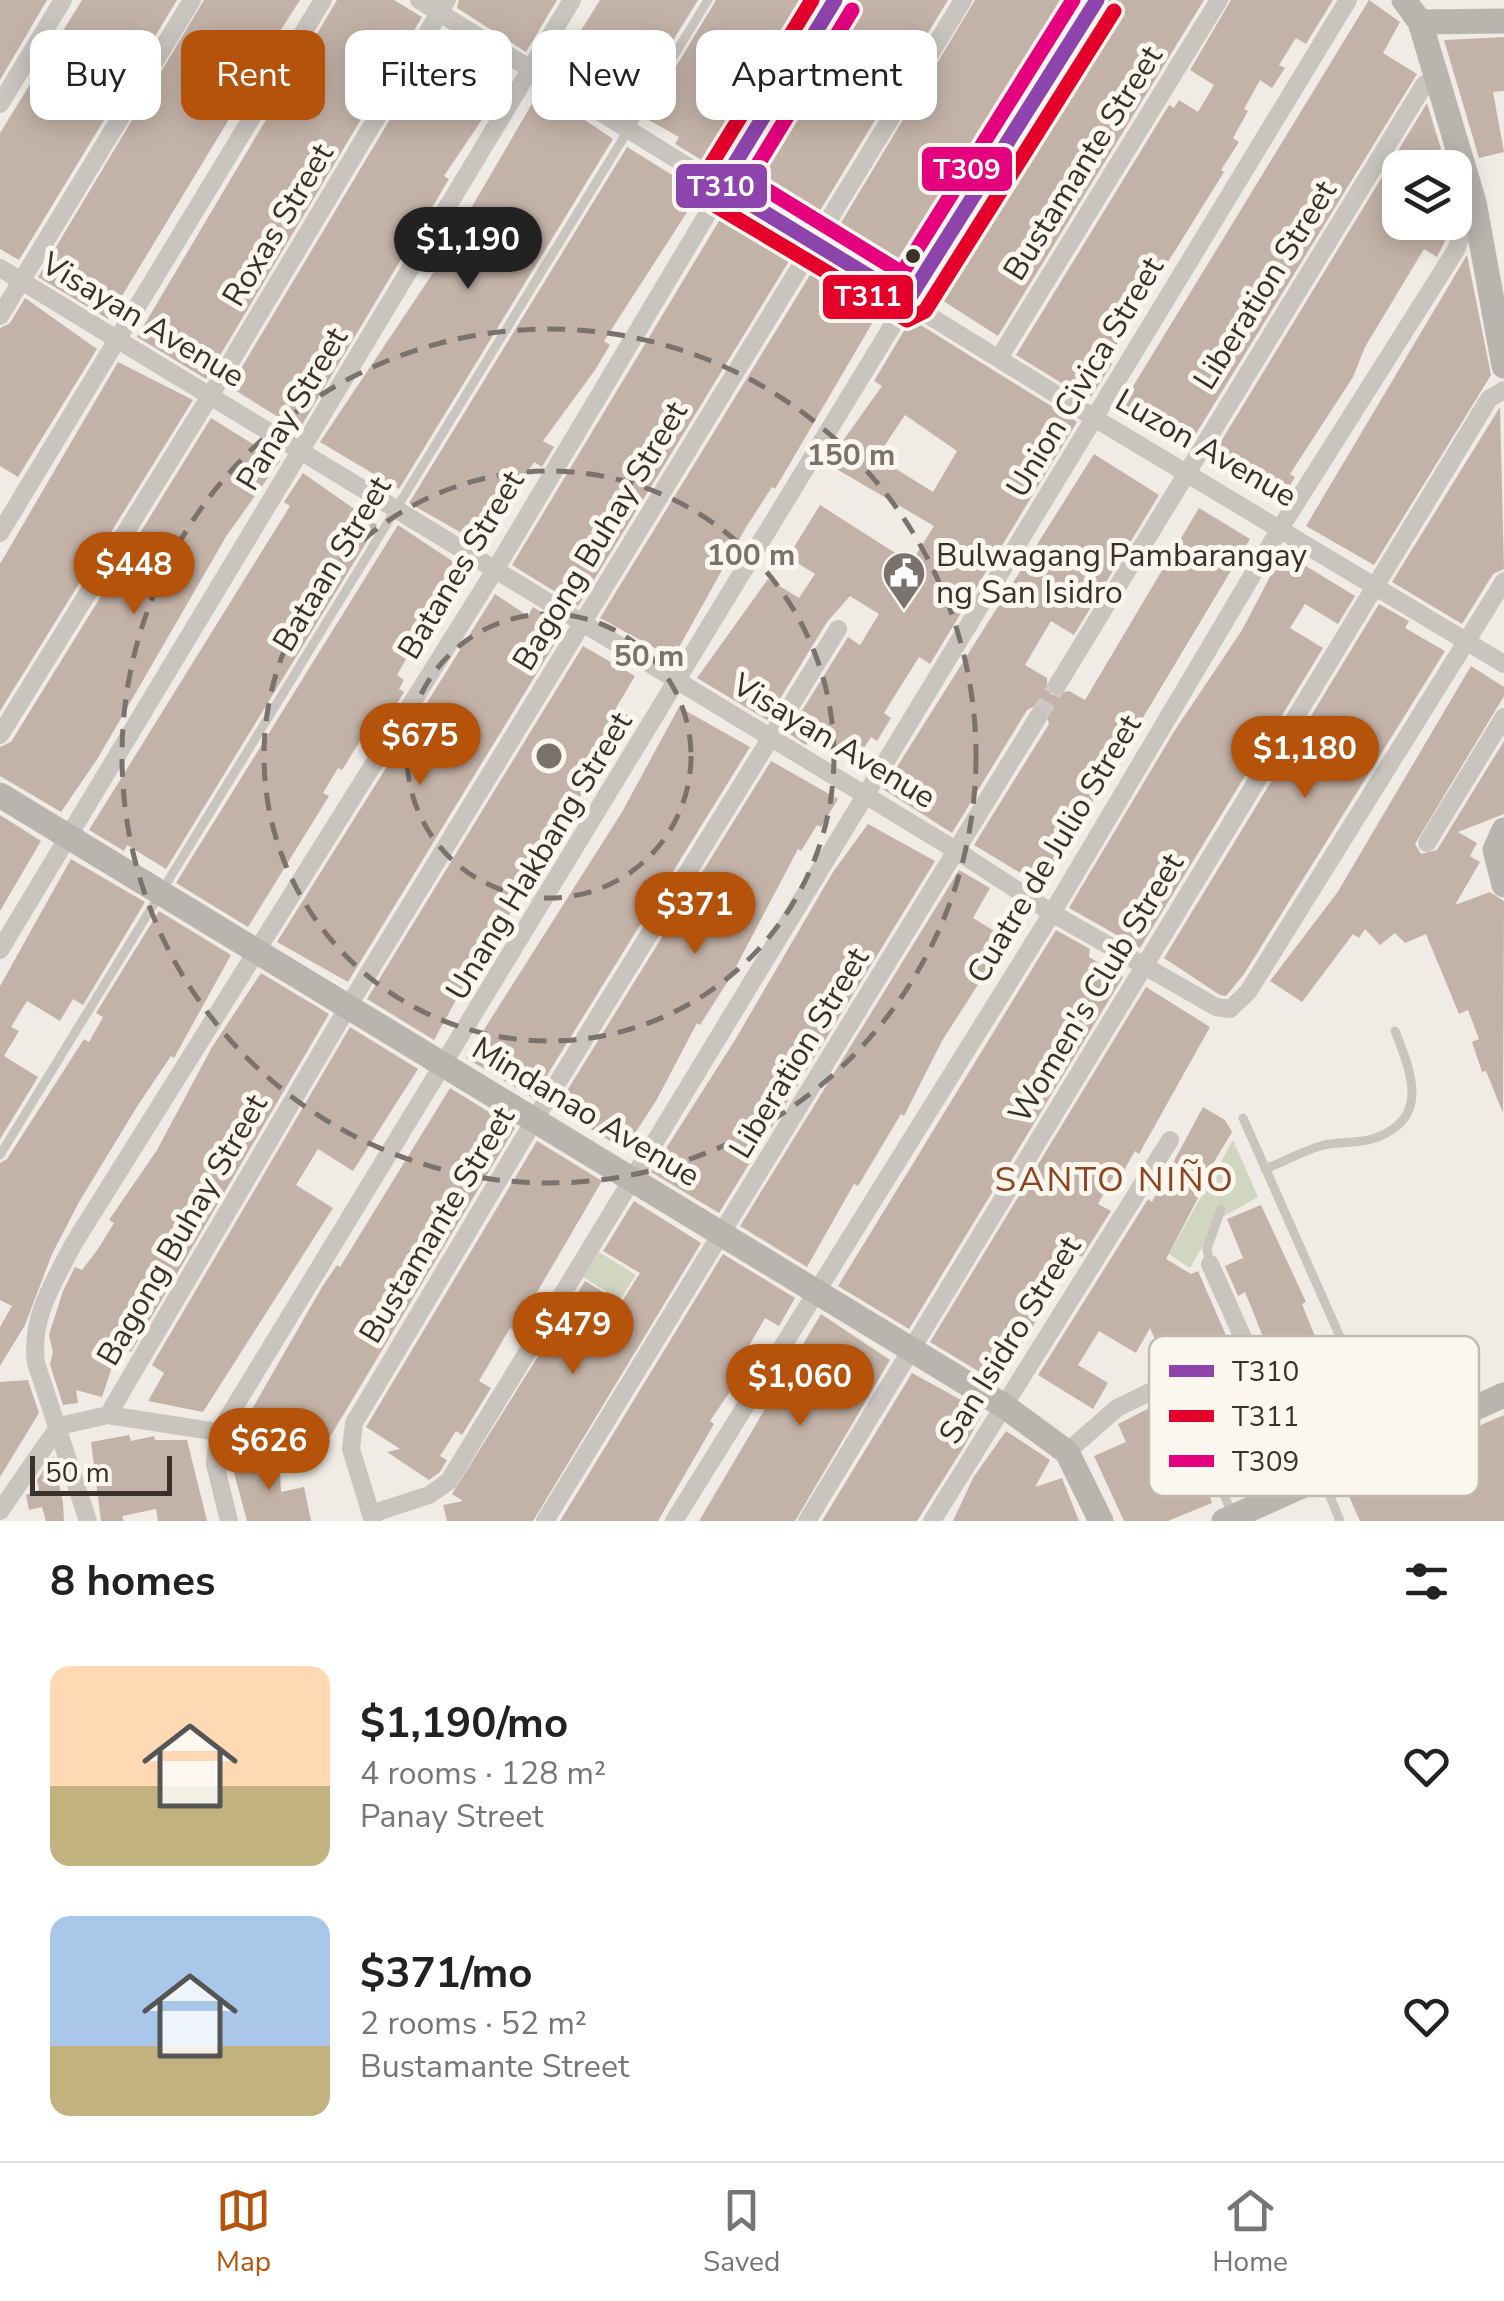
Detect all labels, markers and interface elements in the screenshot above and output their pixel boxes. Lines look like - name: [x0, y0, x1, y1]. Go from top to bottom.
- chip: Buy: [30, 30, 161, 120]
- chip: Rent: [181, 30, 325, 120]
- chip: Filters: [345, 30, 512, 120]
- chip: New: [532, 30, 676, 120]
- chip: Apartment: [696, 30, 937, 120]
- street label: Bustamante Street: [993, 37, 1173, 289]
- street label: Roxas Street: [212, 135, 344, 315]
- line badge: T309: [920, 145, 1014, 193]
- map controls: [1382, 150, 1472, 240]
- button: layers: [1382, 150, 1472, 240]
- text: T309: [933, 151, 1001, 189]
- line badge: T310: [674, 162, 769, 210]
- text: T310: [687, 168, 755, 206]
- street label: Liberation Street: [1183, 172, 1347, 398]
- pin: $1,190: [387, 207, 549, 292]
- text: $1,190: [416, 218, 520, 261]
- street label: Visayan Avenue: [32, 242, 253, 398]
- unlabelled marker: [903, 246, 923, 266]
- street label: Union Civica Street: [996, 248, 1174, 505]
- line badge: T311: [821, 273, 915, 321]
- text: T311: [834, 278, 902, 316]
- street label: Panay Street: [226, 319, 358, 499]
- street label: Luzon Avenue: [1108, 379, 1304, 517]
- street label: Bagong Buhay Street: [503, 393, 698, 679]
- text: 150 m: [807, 435, 895, 476]
- street label: Batanes Street: [388, 462, 535, 667]
- street label: Bataan Street: [263, 468, 402, 660]
- pin: $448: [75, 532, 193, 617]
- place label: Bulwagang Pambarangay ng San Isidro: [936, 534, 1308, 614]
- text: 100 m: [707, 535, 795, 576]
- text: $448: [96, 543, 172, 586]
- public building icon: Bulwagang Pambarangay ng San Isidro: [881, 550, 927, 611]
- text: 50 m: [614, 636, 684, 677]
- street label: Visayan Avenue: [723, 663, 944, 819]
- pin: $675: [361, 703, 479, 788]
- street label: Unang Hakbang Street: [436, 703, 643, 1008]
- street label: Cuatre de Julio Street: [957, 706, 1152, 991]
- text: $675: [382, 714, 458, 757]
- pin: $1,180: [1224, 716, 1386, 801]
- text: $1,180: [1253, 727, 1357, 770]
- centre of rings: [531, 738, 567, 774]
- street label: Women's Club Street: [998, 844, 1194, 1131]
- pin: $371: [636, 872, 754, 957]
- text: $371: [657, 883, 733, 926]
- street label: Liberation Street: [719, 939, 879, 1166]
- street label: Mindanao Avenue: [464, 1027, 708, 1197]
- street label: Bagong Buhay Street: [87, 1086, 278, 1374]
- street label: Bustamante Street: [349, 1098, 525, 1351]
- district label: SANTO NIÑO: [995, 1156, 1235, 1203]
- street label: San Isidro Street: [929, 1227, 1092, 1452]
- pin: $479: [514, 1292, 632, 1377]
- text: $479: [535, 1303, 611, 1346]
- legend: [1149, 1336, 1479, 1496]
- pin: $1,060: [719, 1344, 881, 1429]
- text: T310: [1232, 1353, 1299, 1391]
- text: $1,060: [748, 1355, 852, 1398]
- text: T311: [1232, 1398, 1299, 1436]
- pin: $626: [210, 1408, 328, 1493]
- text: $626: [231, 1419, 307, 1462]
- text: T309: [1232, 1443, 1299, 1481]
- scale bar: [30, 1451, 172, 1496]
- text: 50 m: [45, 1454, 110, 1492]
- text: 8 homes: [50, 1553, 215, 1610]
- icon: filters: [1399, 1554, 1454, 1609]
- text: $1,190/mo: [360, 1695, 568, 1752]
- icon: home: [130, 1706, 250, 1826]
- icon: heart: [1399, 1739, 1454, 1794]
- text: 4 rooms · 128 m²: [360, 1752, 606, 1795]
- text: Panay Street: [360, 1795, 543, 1838]
- text: $371/mo: [360, 1945, 532, 2002]
- icon: home: [130, 1956, 250, 2076]
- icon: heart: [1399, 1989, 1454, 2044]
- text: 2 rooms · 52 m²: [360, 2002, 587, 2045]
- text: Bustamante Street: [360, 2045, 629, 2088]
- tab: Map: [216, 2183, 271, 2281]
- tab: Saved: [703, 2183, 780, 2281]
- tab: Home: [1212, 2183, 1288, 2281]

